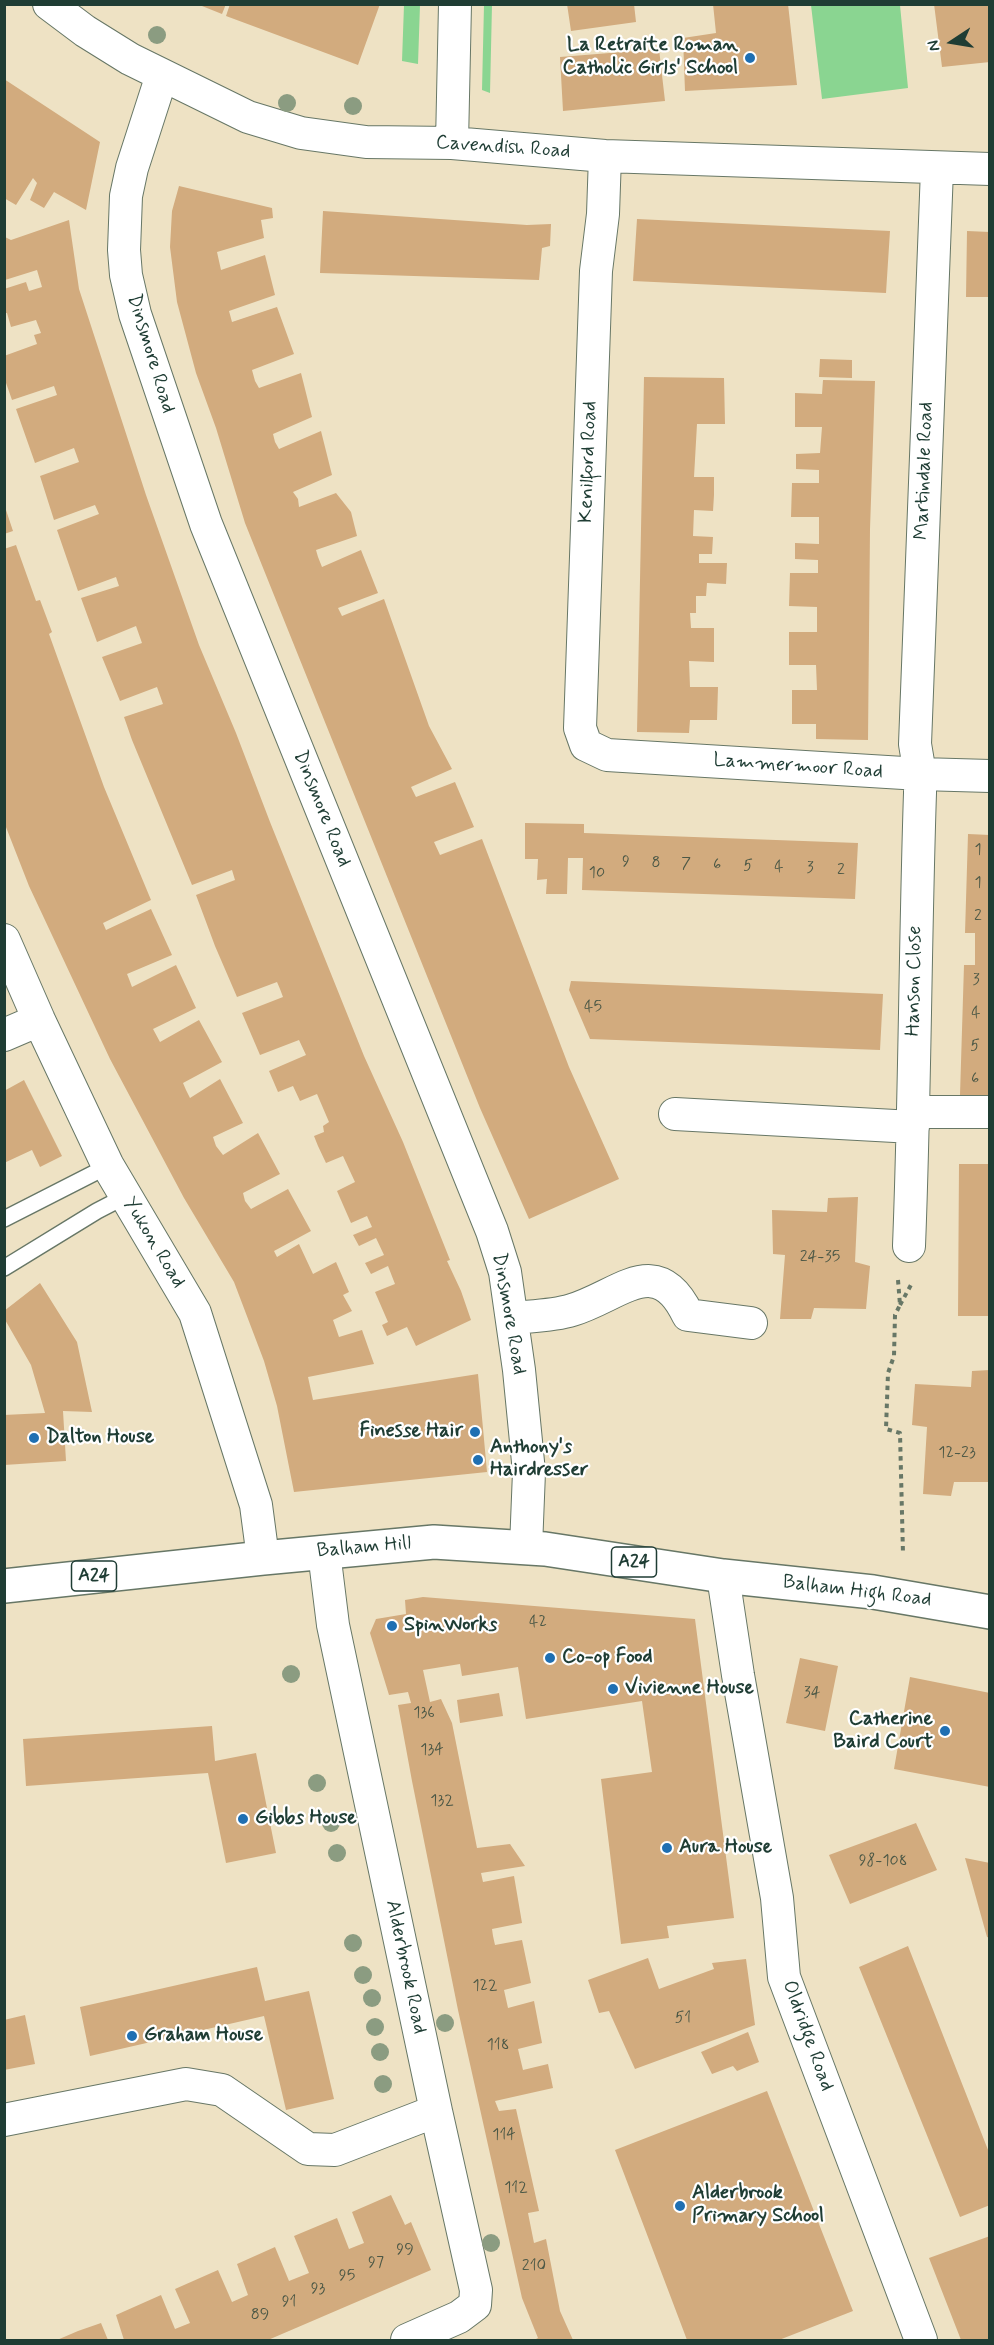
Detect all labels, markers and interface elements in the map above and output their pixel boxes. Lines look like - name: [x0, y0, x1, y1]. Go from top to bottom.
- north arrow: [922, 12, 982, 72]
- place label: La Retraite Roman Catholic Girls' School: [563, 34, 738, 81]
- text: N: [923, 38, 945, 53]
- marker: La Retraite Roman Catholic Girls' School: [743, 51, 757, 65]
- street label: Cavendish Road: [435, 131, 571, 165]
- street label: Dinsmore Road: [120, 291, 180, 417]
- street label: Kenilford Road: [575, 401, 603, 523]
- street label: Martindale Road: [911, 401, 939, 541]
- street label: Dinsmore Road: [287, 747, 355, 871]
- street label: Lammermoor Road: [712, 749, 884, 785]
- house number: 1: [974, 841, 982, 861]
- house number: 9: [622, 853, 630, 873]
- house number: 8: [651, 854, 661, 874]
- house number: 7: [681, 855, 691, 875]
- house number: 6: [713, 856, 721, 876]
- house number: 5: [743, 857, 753, 877]
- house number: 4: [774, 858, 784, 878]
- house number: 3: [806, 859, 814, 879]
- house number: 2: [837, 861, 845, 881]
- house number: 10: [589, 864, 605, 884]
- house number: 1: [974, 874, 982, 894]
- house number: 2: [974, 907, 982, 927]
- street label: Hanson Close: [902, 925, 928, 1037]
- house number: 3: [972, 971, 980, 991]
- house number: 45: [584, 998, 602, 1018]
- house number: 4: [971, 1004, 981, 1024]
- house number: 5: [970, 1037, 980, 1057]
- house number: 6: [971, 1070, 979, 1090]
- street label: Yukon Road: [116, 1193, 190, 1293]
- house number: 24-35: [800, 1248, 840, 1268]
- street label: Dinsmore Road: [485, 1251, 531, 1377]
- place label: Finesse Hair: [360, 1420, 463, 1444]
- marker: Finesse Hair: [468, 1425, 482, 1439]
- place label: Dalton House: [46, 1426, 154, 1450]
- marker: Dalton House: [27, 1431, 41, 1445]
- place label: Anthony's Hairdresser: [490, 1436, 588, 1483]
- house number: 12-23: [938, 1444, 976, 1464]
- marker: Anthony's Hairdresser: [471, 1453, 485, 1467]
- street label: Balham Hill: [316, 1532, 412, 1564]
- road number: A24: [612, 1547, 656, 1577]
- road number: A24: [72, 1561, 116, 1591]
- street label: Balham High Road: [781, 1571, 933, 1613]
- house number: 42: [529, 1613, 547, 1633]
- place label: SpinWorks: [404, 1614, 497, 1638]
- marker: SpinWorks: [385, 1619, 399, 1633]
- place label: Co-op Food: [562, 1646, 653, 1670]
- marker: Co-op Food: [543, 1651, 557, 1665]
- place label: Vivienne House: [625, 1677, 754, 1701]
- marker: Vivienne House: [606, 1682, 620, 1696]
- house number: 34: [804, 1684, 820, 1704]
- house number: 136: [413, 1704, 435, 1724]
- place label: Catherine Baird Court: [833, 1708, 933, 1755]
- marker: Catherine Baird Court: [938, 1724, 952, 1738]
- house number: 134: [420, 1741, 444, 1761]
- house number: 132: [430, 1792, 454, 1812]
- place label: Gibbs House: [255, 1807, 357, 1831]
- marker: Gibbs House: [236, 1812, 250, 1826]
- place label: Aura House: [679, 1836, 772, 1860]
- marker: Aura House: [660, 1841, 674, 1855]
- house number: 98-108: [859, 1852, 907, 1872]
- street label: Alderbrook Road: [379, 1898, 431, 2036]
- house number: 122: [472, 1977, 498, 1997]
- street label: Oldridge Road: [776, 1977, 838, 2095]
- house number: 51: [675, 2009, 691, 2029]
- place label: Graham House: [144, 2024, 263, 2048]
- marker: Graham House: [125, 2029, 139, 2043]
- house number: 118: [487, 2036, 509, 2056]
- house number: 114: [492, 2126, 516, 2146]
- house number: 112: [504, 2179, 528, 2199]
- place label: Alderbrook Primary School: [692, 2182, 824, 2229]
- marker: Alderbrook Primary School: [673, 2199, 687, 2213]
- house number: 99: [396, 2241, 414, 2261]
- house number: 97: [368, 2254, 384, 2274]
- house number: 210: [522, 2257, 546, 2277]
- house number: 95: [339, 2267, 355, 2287]
- house number: 93: [311, 2280, 325, 2300]
- house number: 91: [282, 2293, 296, 2313]
- house number: 89: [251, 2306, 269, 2326]

